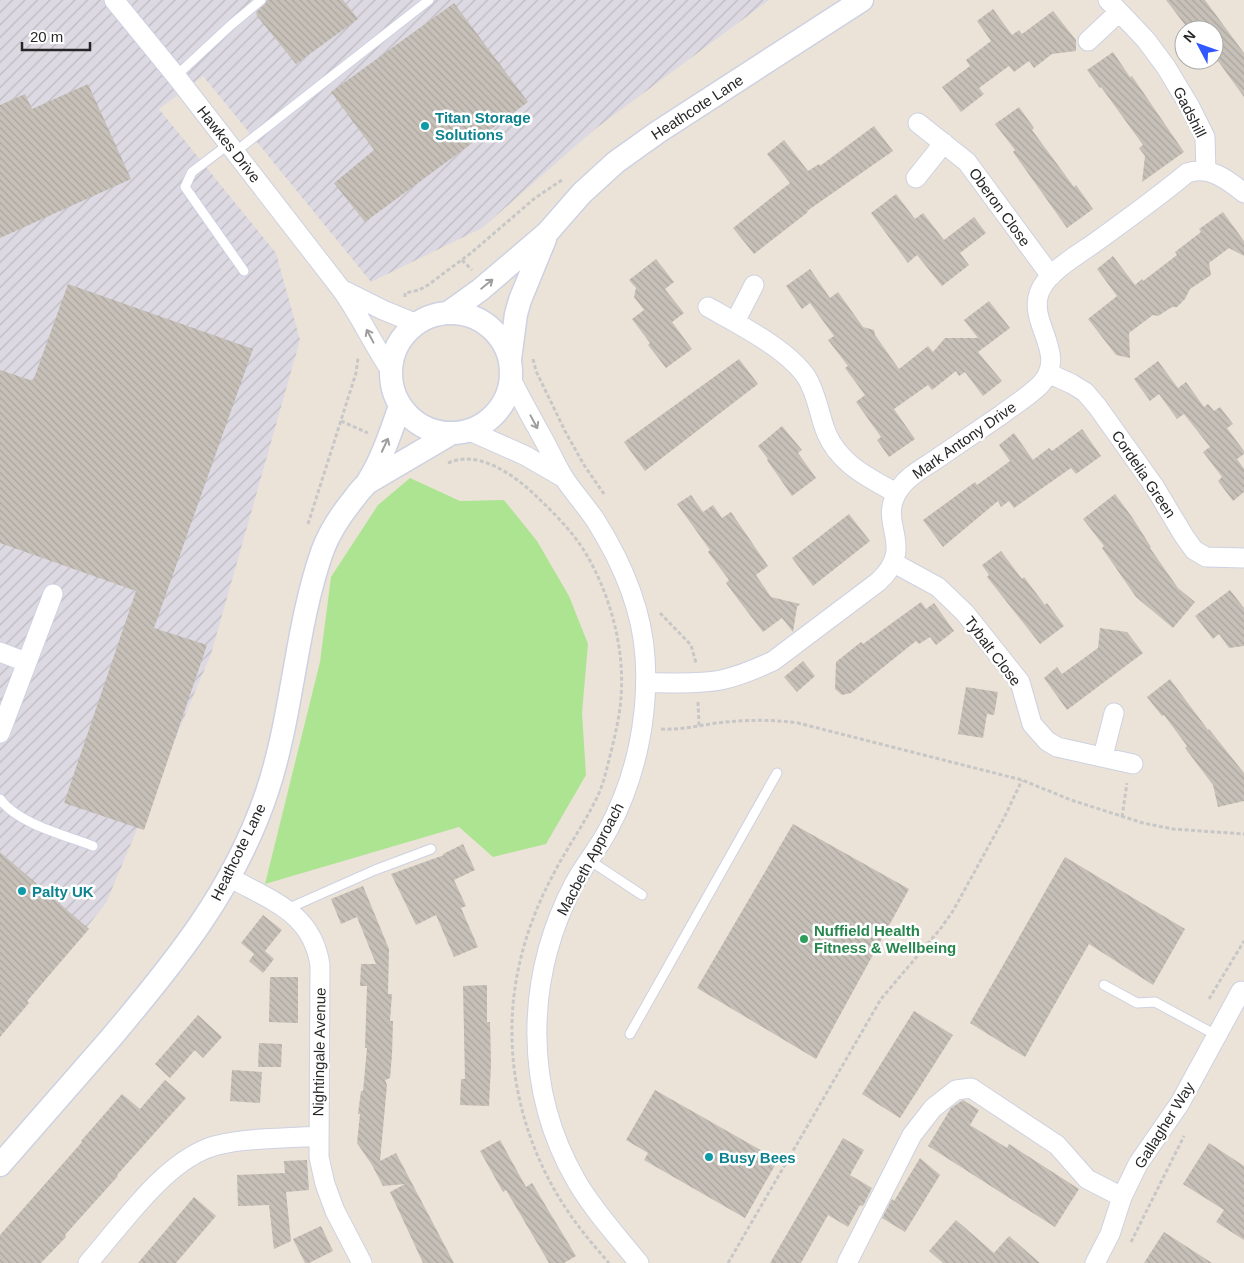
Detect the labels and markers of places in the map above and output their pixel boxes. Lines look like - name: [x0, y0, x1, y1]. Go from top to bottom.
- place label: Titan Storage Solutions: [435, 109, 531, 143]
- marker: Titan Storage Solutions: [419, 120, 431, 132]
- place label: Palty UK: [32, 883, 94, 900]
- marker: Palty UK: [16, 885, 28, 897]
- place label: Nuffield Health Fitness & Wellbeing: [814, 922, 956, 956]
- marker: Nuffield Health Fitness & Wellbeing: [798, 933, 810, 945]
- place label: Busy Bees: [719, 1149, 796, 1166]
- marker: Busy Bees: [703, 1151, 715, 1163]

